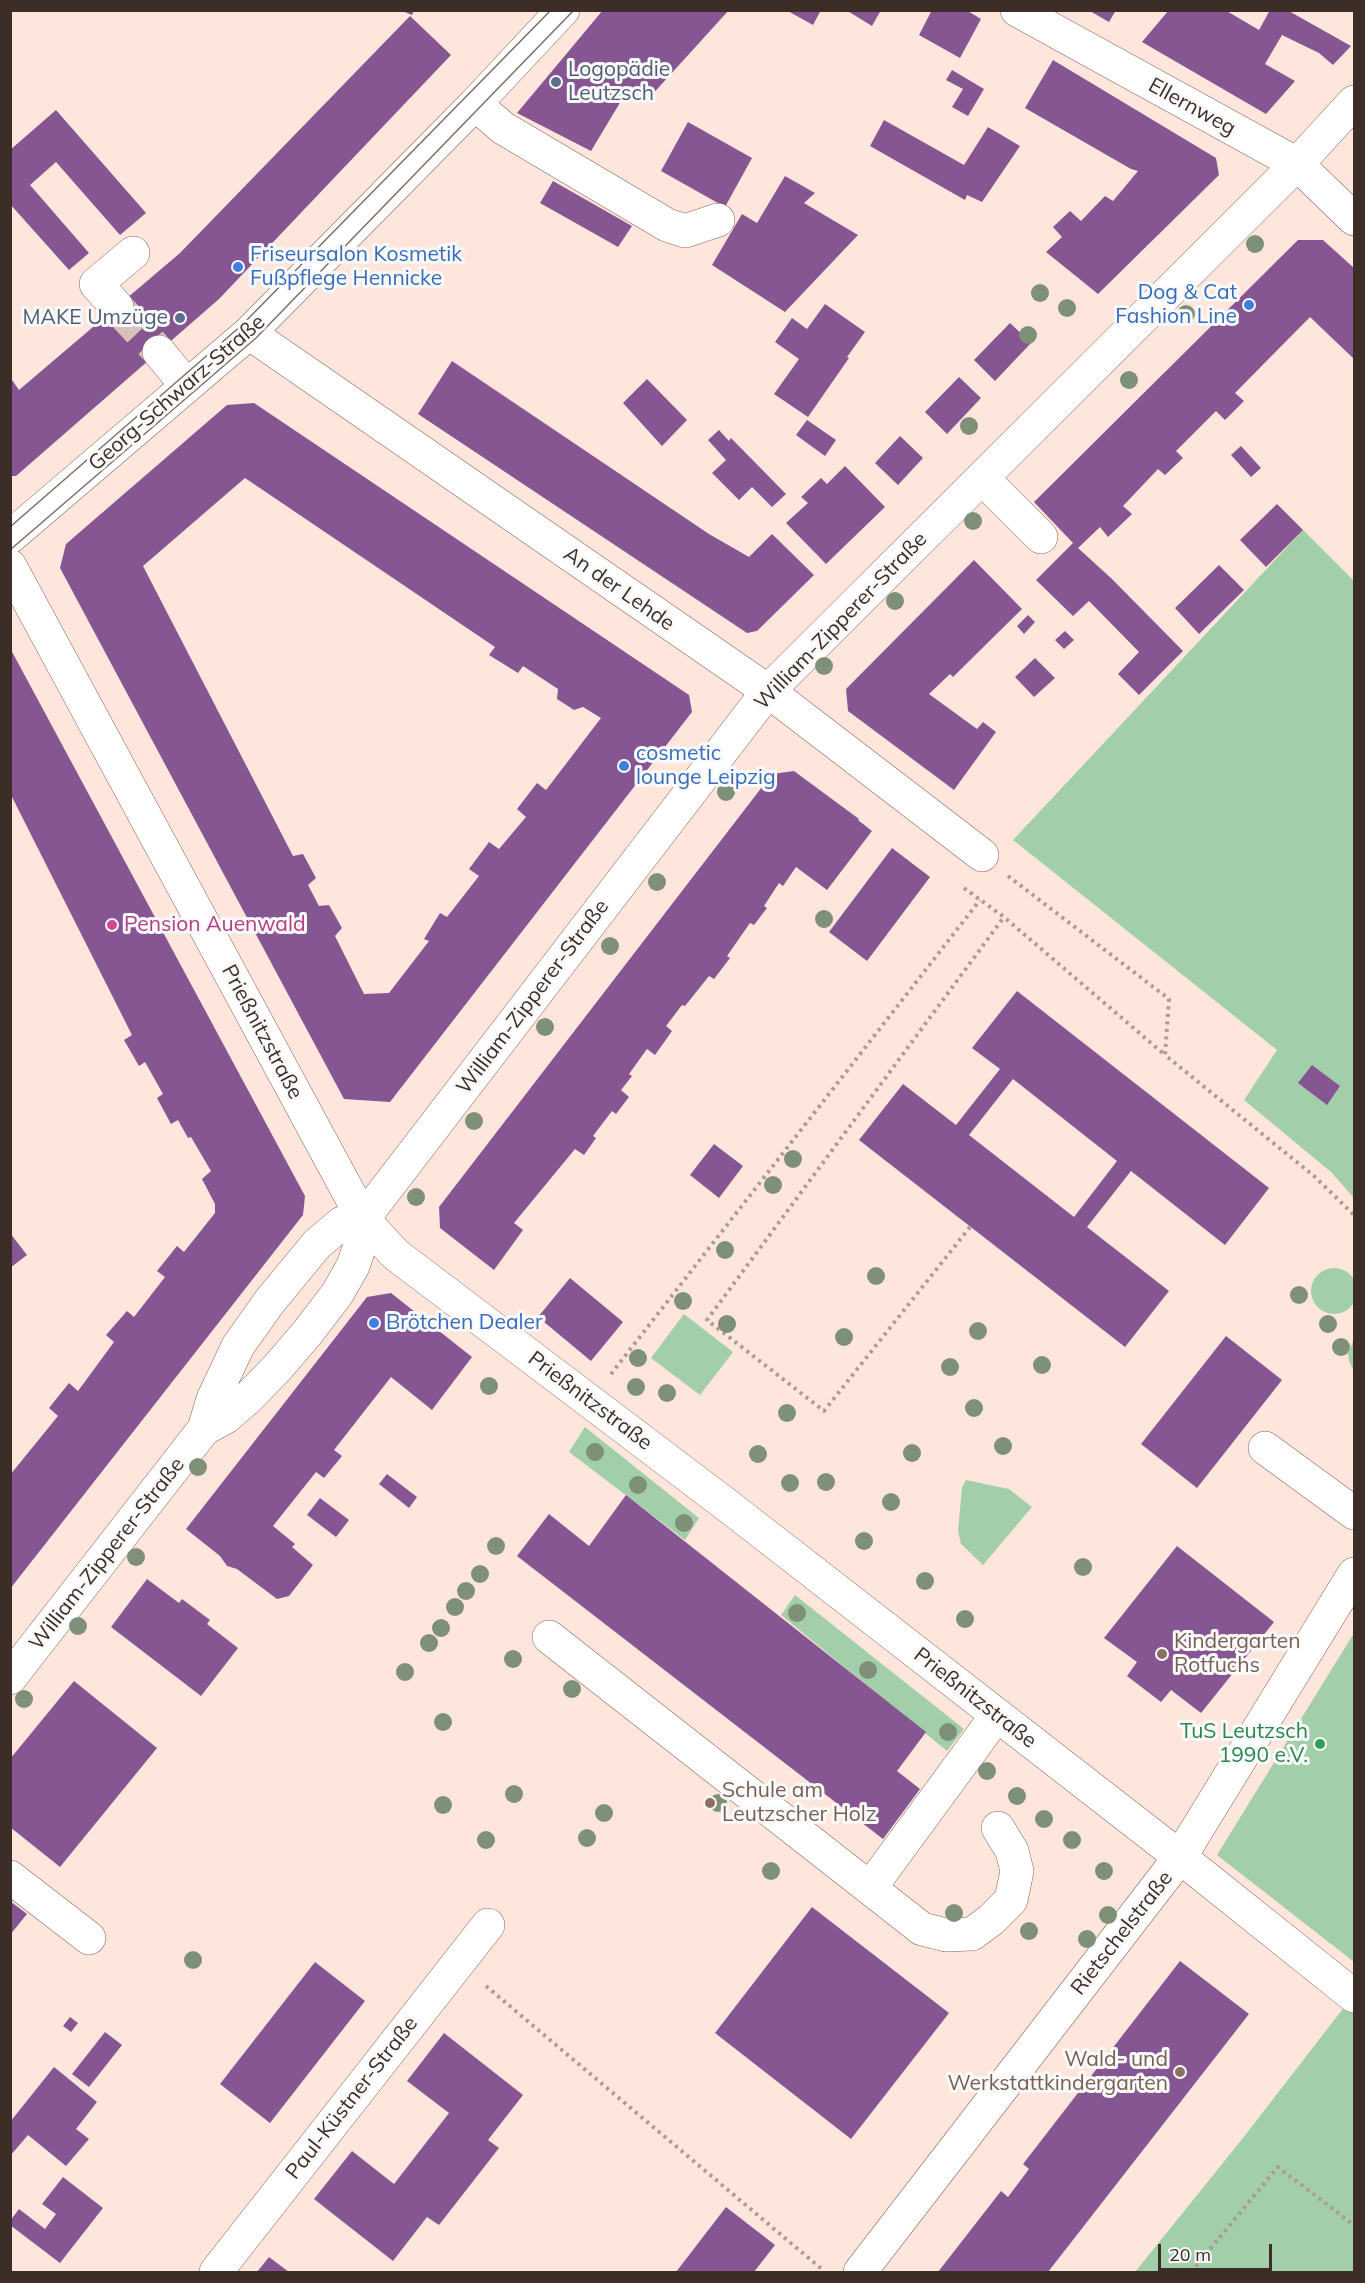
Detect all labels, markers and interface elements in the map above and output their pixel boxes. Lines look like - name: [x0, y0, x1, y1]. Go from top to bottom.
- place label: Logopädie Leutzsch: [568, 57, 670, 107]
- street label: Ellernweg: [1144, 73, 1240, 141]
- marker: Logopädie Leutzsch: [549, 75, 563, 89]
- place label: Friseursalon Kosmetik Fußpflege Hennicke: [250, 242, 462, 292]
- marker: Friseursalon Kosmetik Fußpflege Hennicke: [231, 260, 245, 274]
- place label: Dog & Cat Fashion Line: [1115, 280, 1237, 330]
- marker: Dog & Cat Fashion Line: [1242, 298, 1256, 312]
- place label: MAKE Umzüge: [23, 305, 168, 331]
- street label: Georg-Schwarz-Straße: [84, 310, 270, 476]
- marker: MAKE Umzüge: [173, 311, 187, 325]
- street label: William-Zipperer-Straße: [749, 527, 933, 715]
- street label: An der Lehde: [559, 542, 679, 636]
- place label: cosmetic lounge Leipzig: [636, 741, 776, 791]
- marker: cosmetic lounge Leipzig: [617, 759, 631, 773]
- street label: William-Zipperer-Straße: [452, 895, 614, 1099]
- place label: Pension Auenwald: [124, 912, 306, 938]
- marker: Pension Auenwald: [105, 918, 119, 932]
- street label: Prießnitzstraße: [216, 960, 308, 1104]
- place label: Brötchen Dealer: [386, 1310, 543, 1336]
- marker: Brötchen Dealer: [367, 1316, 381, 1330]
- street label: Prießnitzstraße: [523, 1346, 657, 1456]
- street label: William-Zipperer-Straße: [24, 1453, 190, 1655]
- place label: Kindergarten Rotfuchs: [1174, 1629, 1301, 1679]
- street label: Prießnitzstraße: [909, 1642, 1041, 1754]
- marker: Kindergarten Rotfuchs: [1155, 1647, 1169, 1661]
- place label: TuS Leutzsch 1990 e.V.: [1180, 1719, 1308, 1769]
- marker: TuS Leutzsch 1990 e.V.: [1313, 1737, 1327, 1751]
- place label: Schule am Leutzscher Holz: [722, 1778, 877, 1828]
- marker: Schule am Leutzscher Holz: [703, 1796, 717, 1810]
- street label: Rietschelstraße: [1066, 1866, 1178, 2000]
- street label: Paul-Küstner-Straße: [281, 2012, 423, 2184]
- place label: Wald- und Werkstattkindergarten: [947, 2047, 1168, 2097]
- marker: Wald- und Werkstattkindergarten: [1173, 2065, 1187, 2079]
- scale bar: [1161, 2232, 1275, 2270]
- text: 20 m: [1169, 2243, 1211, 2266]

